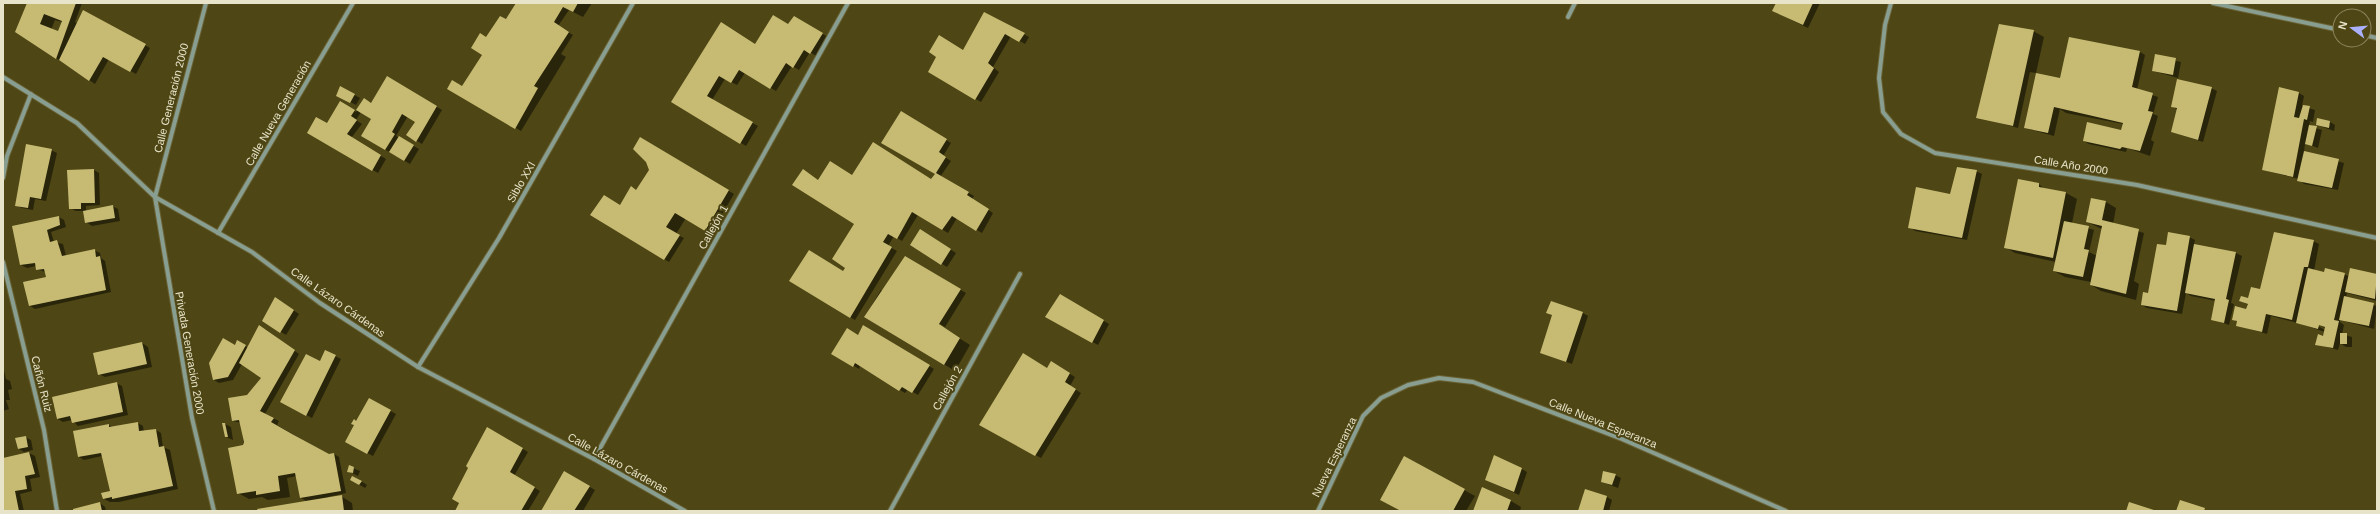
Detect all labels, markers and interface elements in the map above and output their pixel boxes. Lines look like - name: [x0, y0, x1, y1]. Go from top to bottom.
- north arrow: [2332, 8, 2372, 48]
- text: N: [2336, 20, 2349, 31]
- street label: Calle Generación 2000: [152, 42, 190, 154]
- street label: Calle Nueva Generación: [243, 58, 313, 168]
- street label: Calle Año 2000: [2033, 153, 2109, 177]
- street label: Siblo XXI: [504, 159, 538, 205]
- street label: Callejón 1: [696, 203, 730, 251]
- street label: Calle Lázaro Cárdenas: [288, 265, 388, 339]
- street label: Privada Generación 2000: [173, 291, 207, 415]
- street label: Cañón Ruiz: [29, 355, 55, 413]
- street label: Callejón 2: [930, 364, 964, 412]
- street label: Calle Nueva Esperanza: [1547, 396, 1660, 451]
- street label: Nueva Esperanza: [1309, 414, 1359, 499]
- street label: Calle Lázaro Cárdenas: [566, 430, 671, 496]

